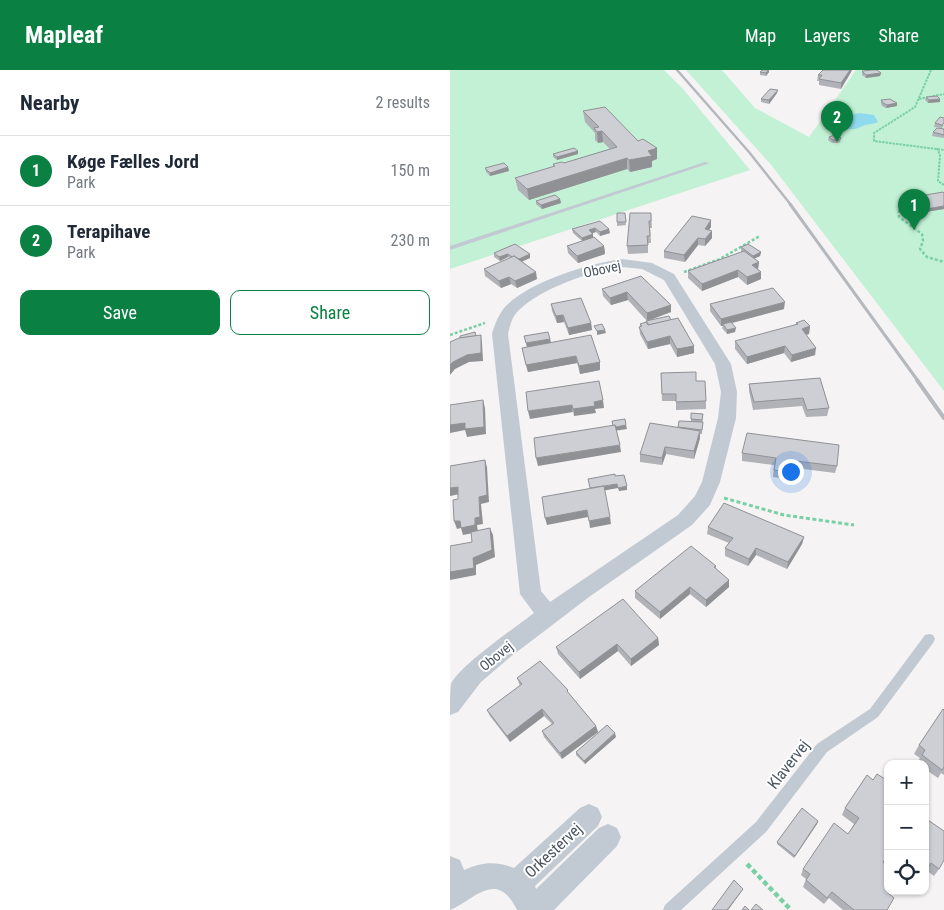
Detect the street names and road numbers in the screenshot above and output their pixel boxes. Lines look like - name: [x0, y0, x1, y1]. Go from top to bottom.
- street label: Obovej: [582, 257, 622, 281]
- street label: Obovej: [476, 638, 516, 674]
- street label: Klavervej: [763, 736, 813, 793]
- street label: Orkestervej: [521, 819, 586, 882]

